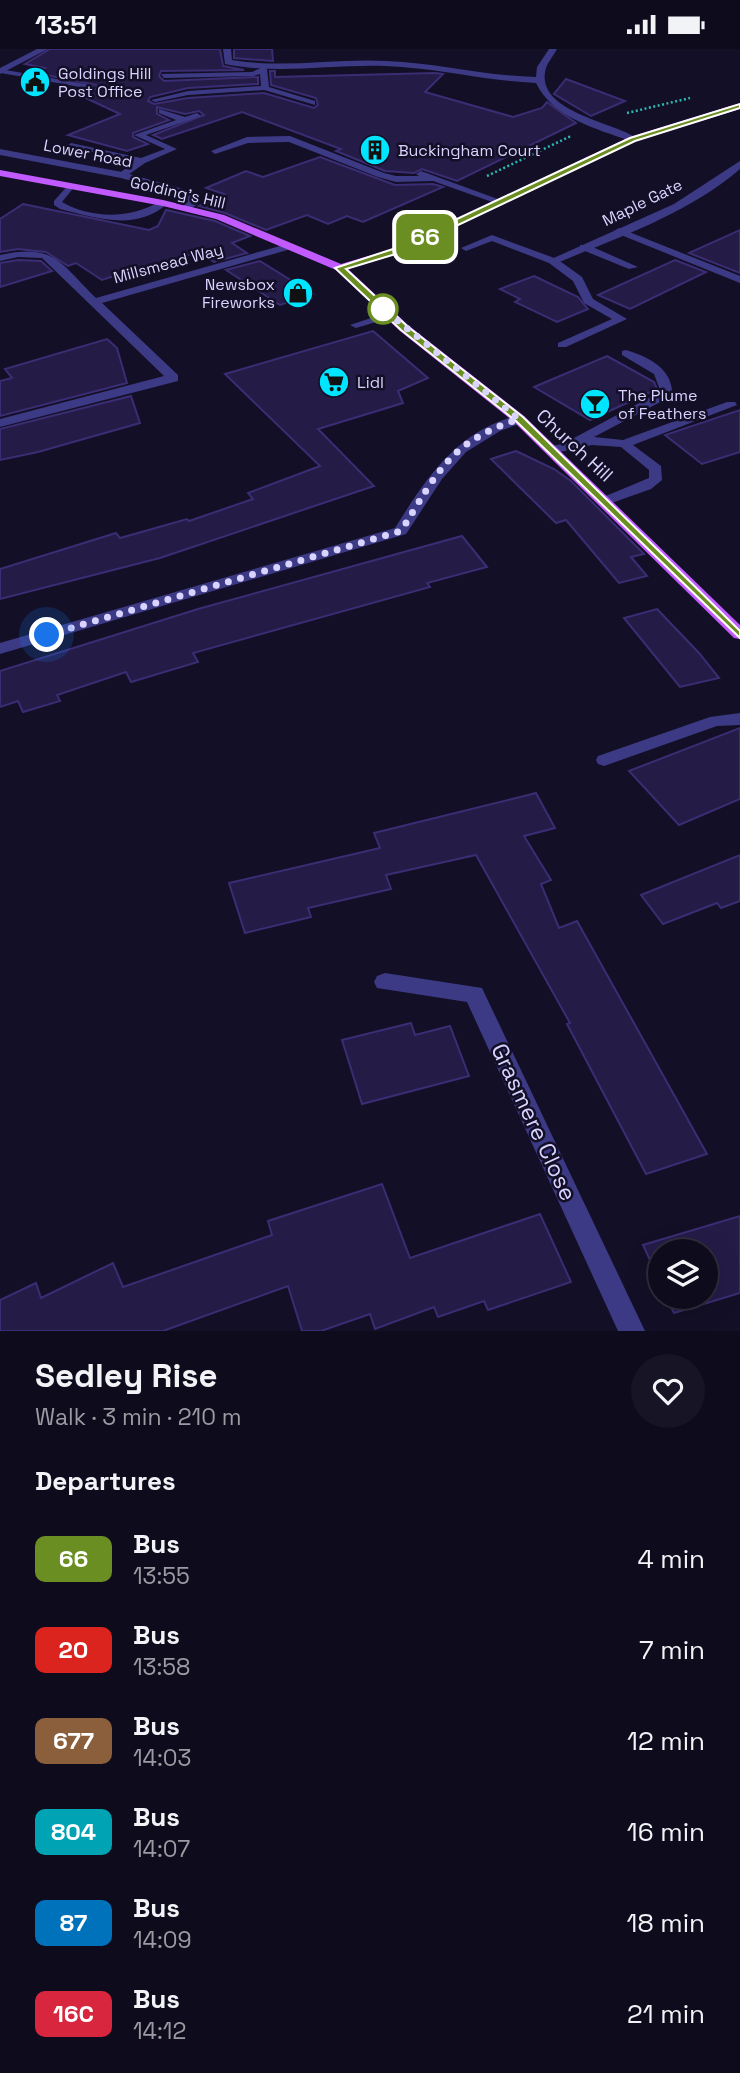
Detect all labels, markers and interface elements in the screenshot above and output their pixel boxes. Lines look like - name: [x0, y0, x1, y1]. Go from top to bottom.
- text: 13:51: [35, 8, 97, 42]
- place label: Goldings Hill Post Office: [58, 63, 151, 102]
- public building icon: Goldings Hill Post Office: [18, 65, 52, 99]
- building icon: Buckingham Court: [358, 133, 392, 167]
- street label: Lower Road: [42, 135, 134, 172]
- place label: Buckingham Court: [398, 140, 541, 161]
- street label: Golding's Hill: [128, 171, 228, 214]
- street label: Maple Gate: [599, 174, 686, 231]
- line badge: 66: [394, 214, 457, 260]
- text: 66: [410, 221, 440, 252]
- street label: Millsmead Way: [111, 239, 226, 288]
- place label: Newsbox Fireworks: [202, 274, 275, 313]
- shop icon: Newsbox Fireworks: [281, 276, 315, 310]
- unlabelled marker: [368, 294, 398, 324]
- supermarket icon: Lidl: [317, 365, 351, 399]
- place label: Lidl: [357, 372, 384, 393]
- place label: The Plume of Feathers: [618, 385, 706, 424]
- bar icon: The Plume of Feathers: [578, 387, 612, 421]
- street label: Church Hill: [531, 403, 618, 487]
- your location: [29, 617, 64, 652]
- street label: Grasmere Close: [484, 1039, 584, 1205]
- map controls: [648, 1239, 718, 1309]
- button: layers: [648, 1239, 718, 1309]
- button: heart: [631, 1354, 705, 1428]
- text: Sedley Rise: [35, 1355, 218, 1397]
- text: Walk · 3 min · 210 m: [35, 1402, 242, 1432]
- text: Departures: [35, 1464, 176, 1498]
- text: Bus: [133, 1527, 180, 1561]
- text: 4 min: [637, 1542, 705, 1576]
- text: 66: [59, 1543, 88, 1574]
- text: 13:55: [133, 1561, 190, 1591]
- text: Bus: [133, 1618, 180, 1652]
- text: 7 min: [639, 1633, 705, 1667]
- text: 20: [59, 1634, 88, 1665]
- text: 13:58: [133, 1652, 190, 1682]
- text: Bus: [133, 1709, 180, 1743]
- text: 12 min: [627, 1724, 705, 1758]
- text: 677: [53, 1725, 94, 1756]
- text: 14:03: [133, 1743, 191, 1773]
- text: Bus: [133, 1800, 180, 1834]
- text: 16 min: [627, 1815, 705, 1849]
- text: 804: [51, 1816, 96, 1847]
- text: 14:07: [133, 1834, 190, 1864]
- text: Bus: [133, 1891, 180, 1925]
- text: 18 min: [627, 1906, 705, 1940]
- text: 87: [60, 1907, 87, 1938]
- text: 14:09: [133, 1925, 192, 1955]
- text: Bus: [133, 1982, 180, 2016]
- text: 21 min: [627, 1997, 705, 2031]
- text: 16C: [53, 1998, 94, 2029]
- text: 14:12: [133, 2016, 186, 2046]

